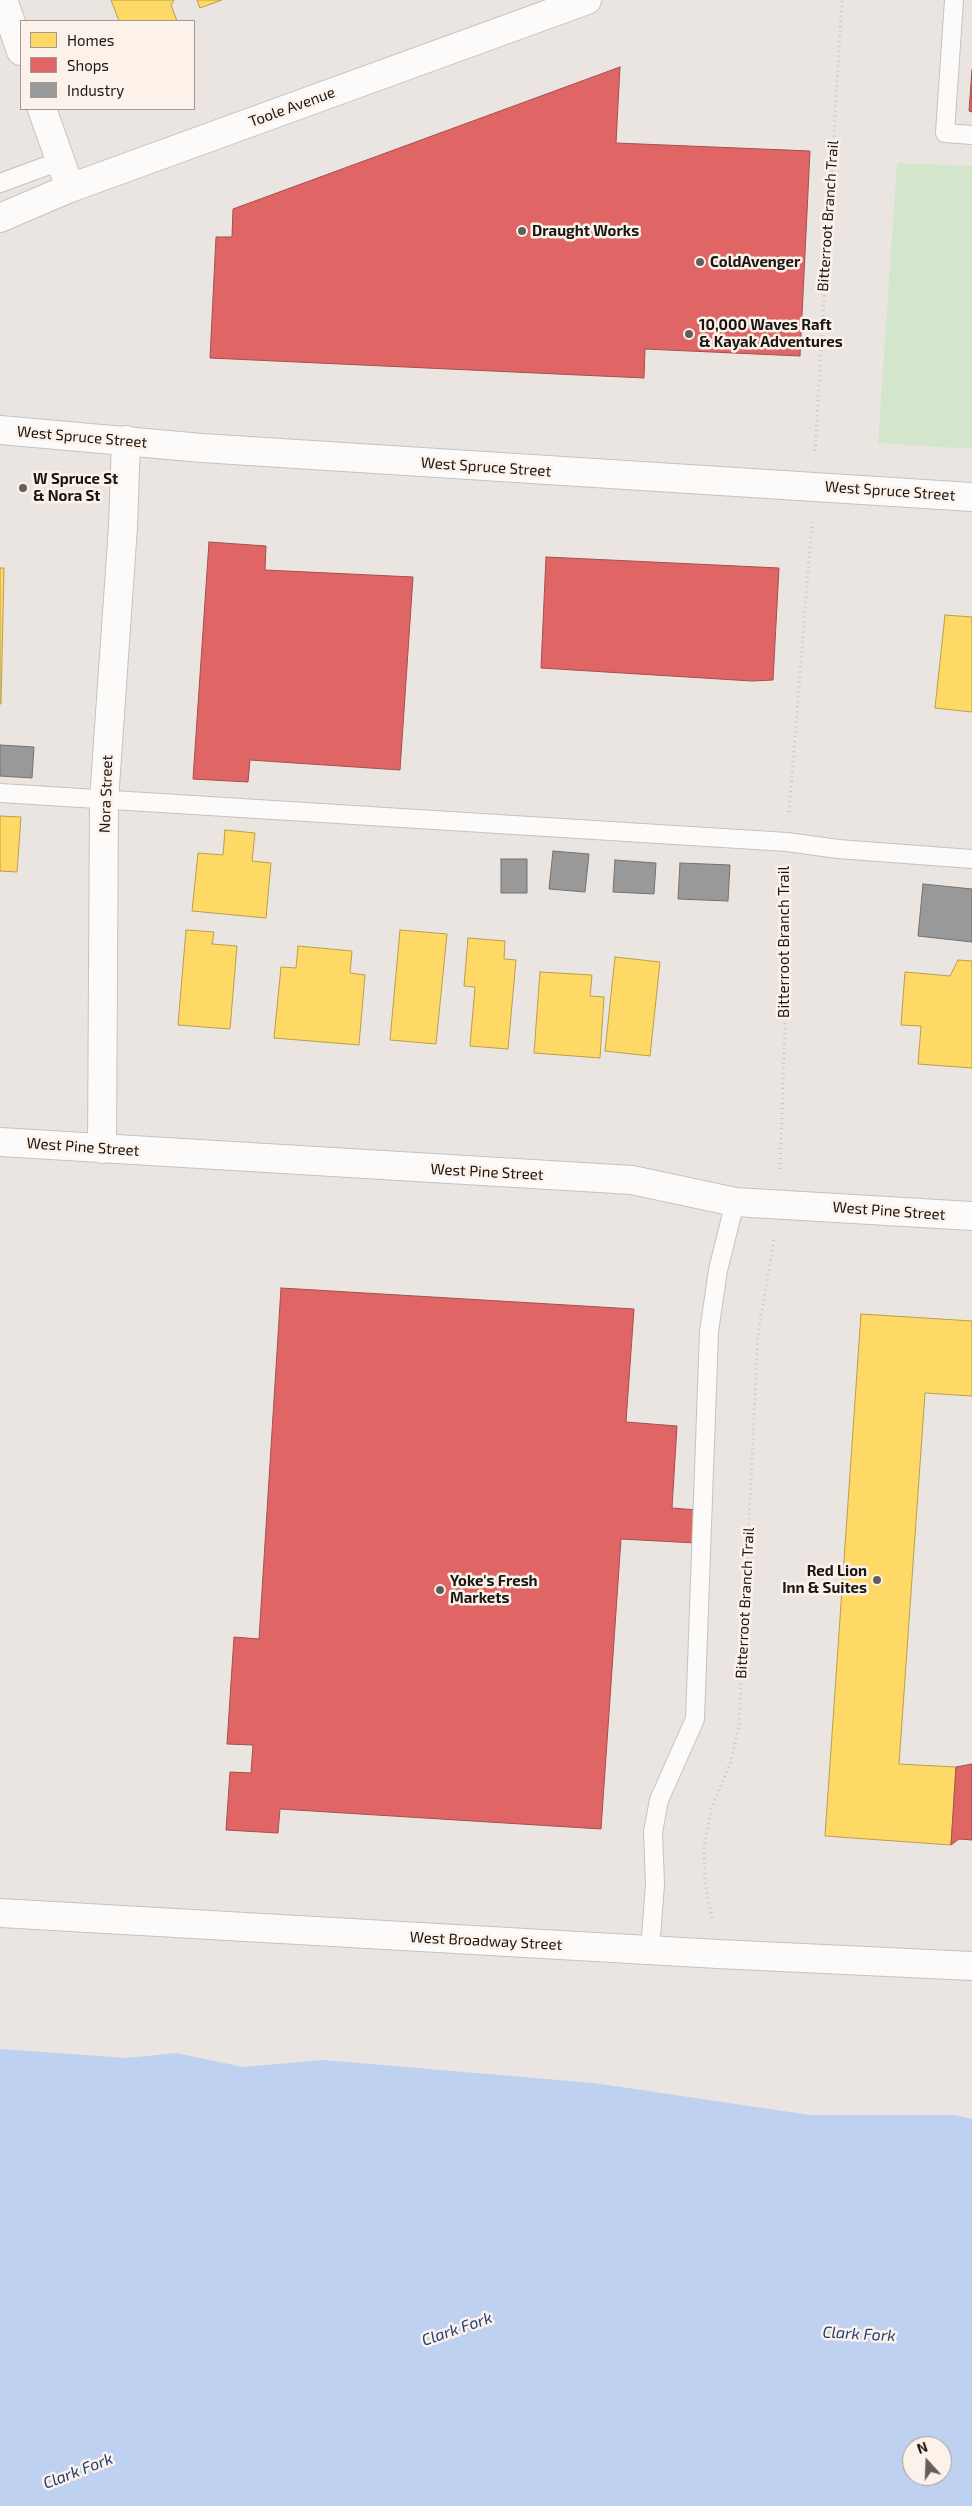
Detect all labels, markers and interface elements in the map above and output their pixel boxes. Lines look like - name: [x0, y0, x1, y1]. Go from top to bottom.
- legend: [20, 20, 195, 110]
- text: Homes: [67, 31, 114, 49]
- text: Shops: [67, 56, 109, 74]
- text: Industry: [67, 81, 124, 99]
- street label: Toole Avenue: [247, 83, 337, 131]
- street label: Bitterroot Branch Trail: [814, 140, 842, 292]
- place label: Draught Works: [532, 222, 639, 240]
- marker: Draught Works: [516, 225, 528, 237]
- place label: ColdAvenger: [710, 253, 800, 271]
- marker: ColdAvenger: [694, 256, 706, 268]
- place label: 10,000 Waves Raft & Kayak Adventures: [699, 316, 843, 351]
- marker: 10,000 Waves Raft & Kayak Adventures: [683, 328, 695, 340]
- street label: West Spruce Street: [16, 422, 148, 452]
- street label: West Spruce Street: [420, 453, 552, 481]
- place label: W Spruce St & Nora St: [33, 470, 118, 505]
- street label: West Spruce Street: [824, 477, 956, 505]
- marker: W Spruce St & Nora St: [17, 482, 29, 494]
- street label: Nora Street: [96, 755, 116, 833]
- street label: Bitterroot Branch Trail: [775, 866, 793, 1018]
- street label: West Pine Street: [26, 1134, 140, 1160]
- street label: West Pine Street: [430, 1160, 544, 1184]
- street label: West Pine Street: [832, 1198, 946, 1224]
- street label: Bitterroot Branch Trail: [732, 1527, 758, 1679]
- place label: Red Lion Inn & Suites: [782, 1562, 867, 1597]
- place label: Yoke's Fresh Markets: [450, 1572, 538, 1607]
- marker: Red Lion Inn & Suites: [871, 1574, 883, 1586]
- marker: Yoke's Fresh Markets: [434, 1584, 446, 1596]
- street label: West Broadway Street: [409, 1928, 563, 1954]
- water label: Clark Fork: [419, 2308, 495, 2350]
- water label: Clark Fork: [822, 2322, 896, 2346]
- north arrow: [902, 2436, 952, 2486]
- text: N: [914, 2438, 930, 2457]
- water label: Clark Fork: [40, 2449, 116, 2493]

